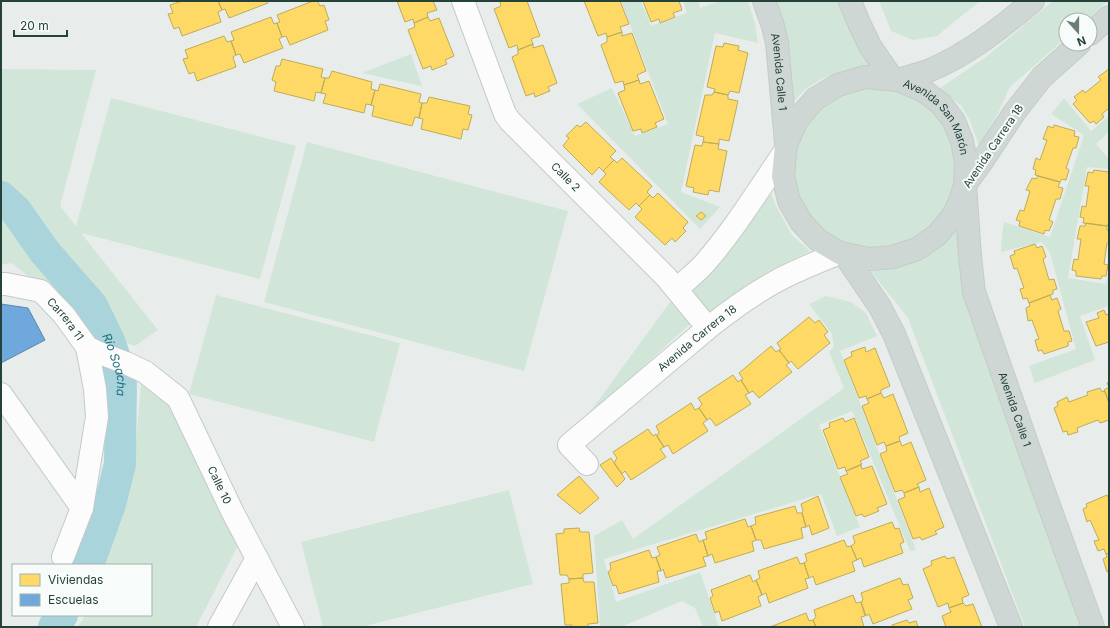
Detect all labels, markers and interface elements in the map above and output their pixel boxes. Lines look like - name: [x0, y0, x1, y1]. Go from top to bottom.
- scale bar: [14, 12, 67, 38]
- north arrow: [1058, 12, 1098, 52]
- text: 20 m: [20, 18, 49, 33]
- street label: Avenida Calle 1: [768, 32, 790, 111]
- text: N: [1075, 33, 1088, 49]
- street label: Avenida San Marón: [901, 76, 972, 156]
- street label: Avenida Carrera 18: [960, 101, 1026, 191]
- street label: Calle 2: [548, 159, 583, 194]
- street label: Carrera 11: [44, 295, 87, 343]
- street label: Avenida Carrera 18: [655, 302, 739, 375]
- water label: Río Soacha: [99, 331, 129, 396]
- street label: Avenida Calle 1: [996, 370, 1034, 448]
- street label: Calle 10: [205, 464, 235, 506]
- legend: [12, 564, 152, 616]
- text: Viviendas: [48, 572, 103, 587]
- text: Escuelas: [48, 592, 98, 607]

